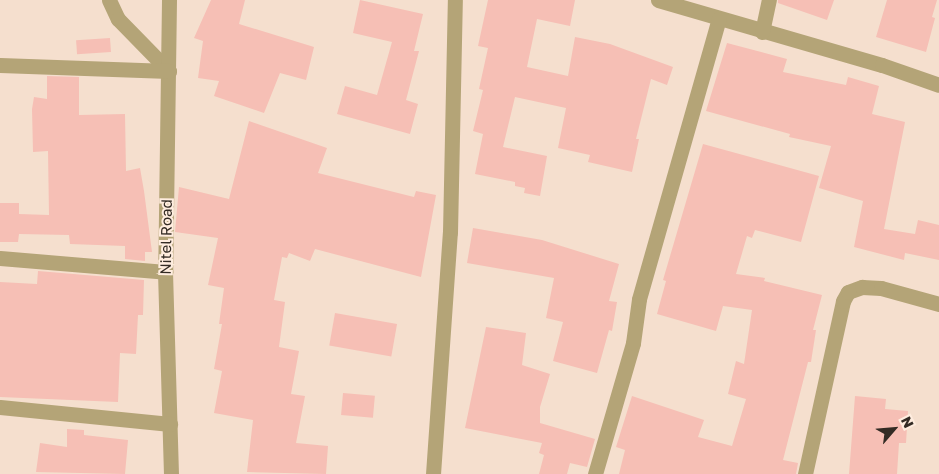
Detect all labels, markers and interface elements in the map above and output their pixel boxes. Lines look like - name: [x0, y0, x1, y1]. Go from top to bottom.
- street label: Nitel Road: [156, 199, 176, 275]
- north arrow: [869, 404, 919, 454]
- text: N: [898, 413, 918, 431]

